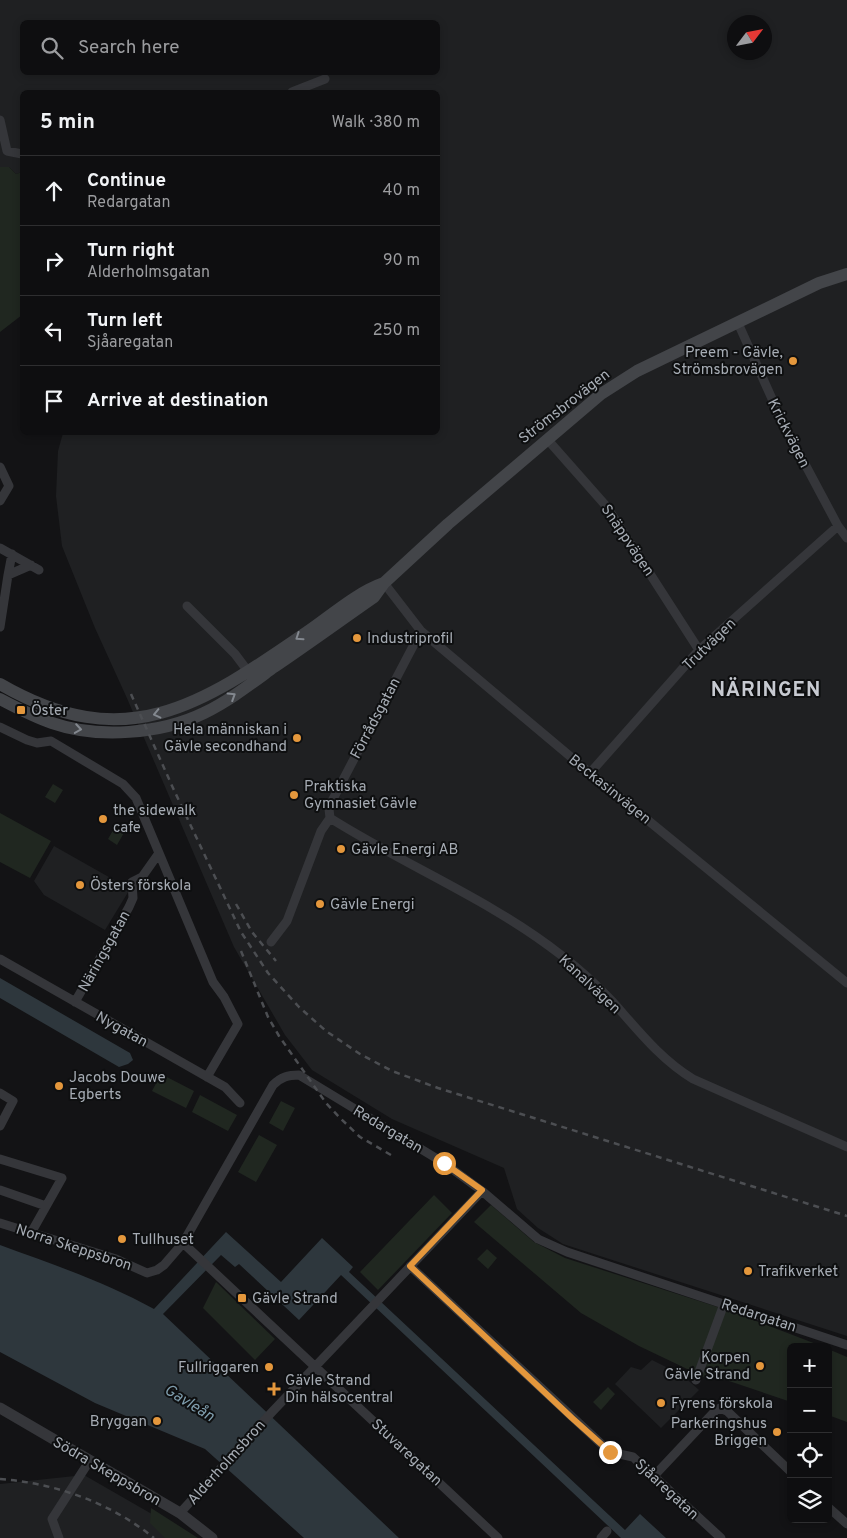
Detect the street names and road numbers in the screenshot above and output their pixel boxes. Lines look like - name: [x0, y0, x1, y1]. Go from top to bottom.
- street label: Strömsbrovägen: [516, 366, 614, 449]
- street label: Krickvägen: [762, 396, 813, 471]
- street label: Snäppvägen: [596, 501, 658, 580]
- street label: Trutvägen: [679, 615, 741, 675]
- street label: Förrådsgatan: [347, 675, 406, 763]
- street label: Beckasinvägen: [564, 751, 654, 829]
- street label: Näringsgatan: [75, 908, 135, 996]
- street label: Kanalvägen: [554, 951, 624, 1019]
- street label: Nygatan: [92, 1008, 151, 1052]
- street label: Redargatan: [349, 1102, 426, 1159]
- street label: Norra Skeppsbron: [13, 1221, 134, 1276]
- street label: Redargatan: [718, 1295, 799, 1338]
- street label: Stuvaregatan: [366, 1415, 445, 1491]
- street label: Alderholmsbron: [184, 1417, 270, 1509]
- street label: Södra Skeppsbron: [49, 1434, 164, 1511]
- street label: Sjåaregatan: [630, 1456, 702, 1525]

